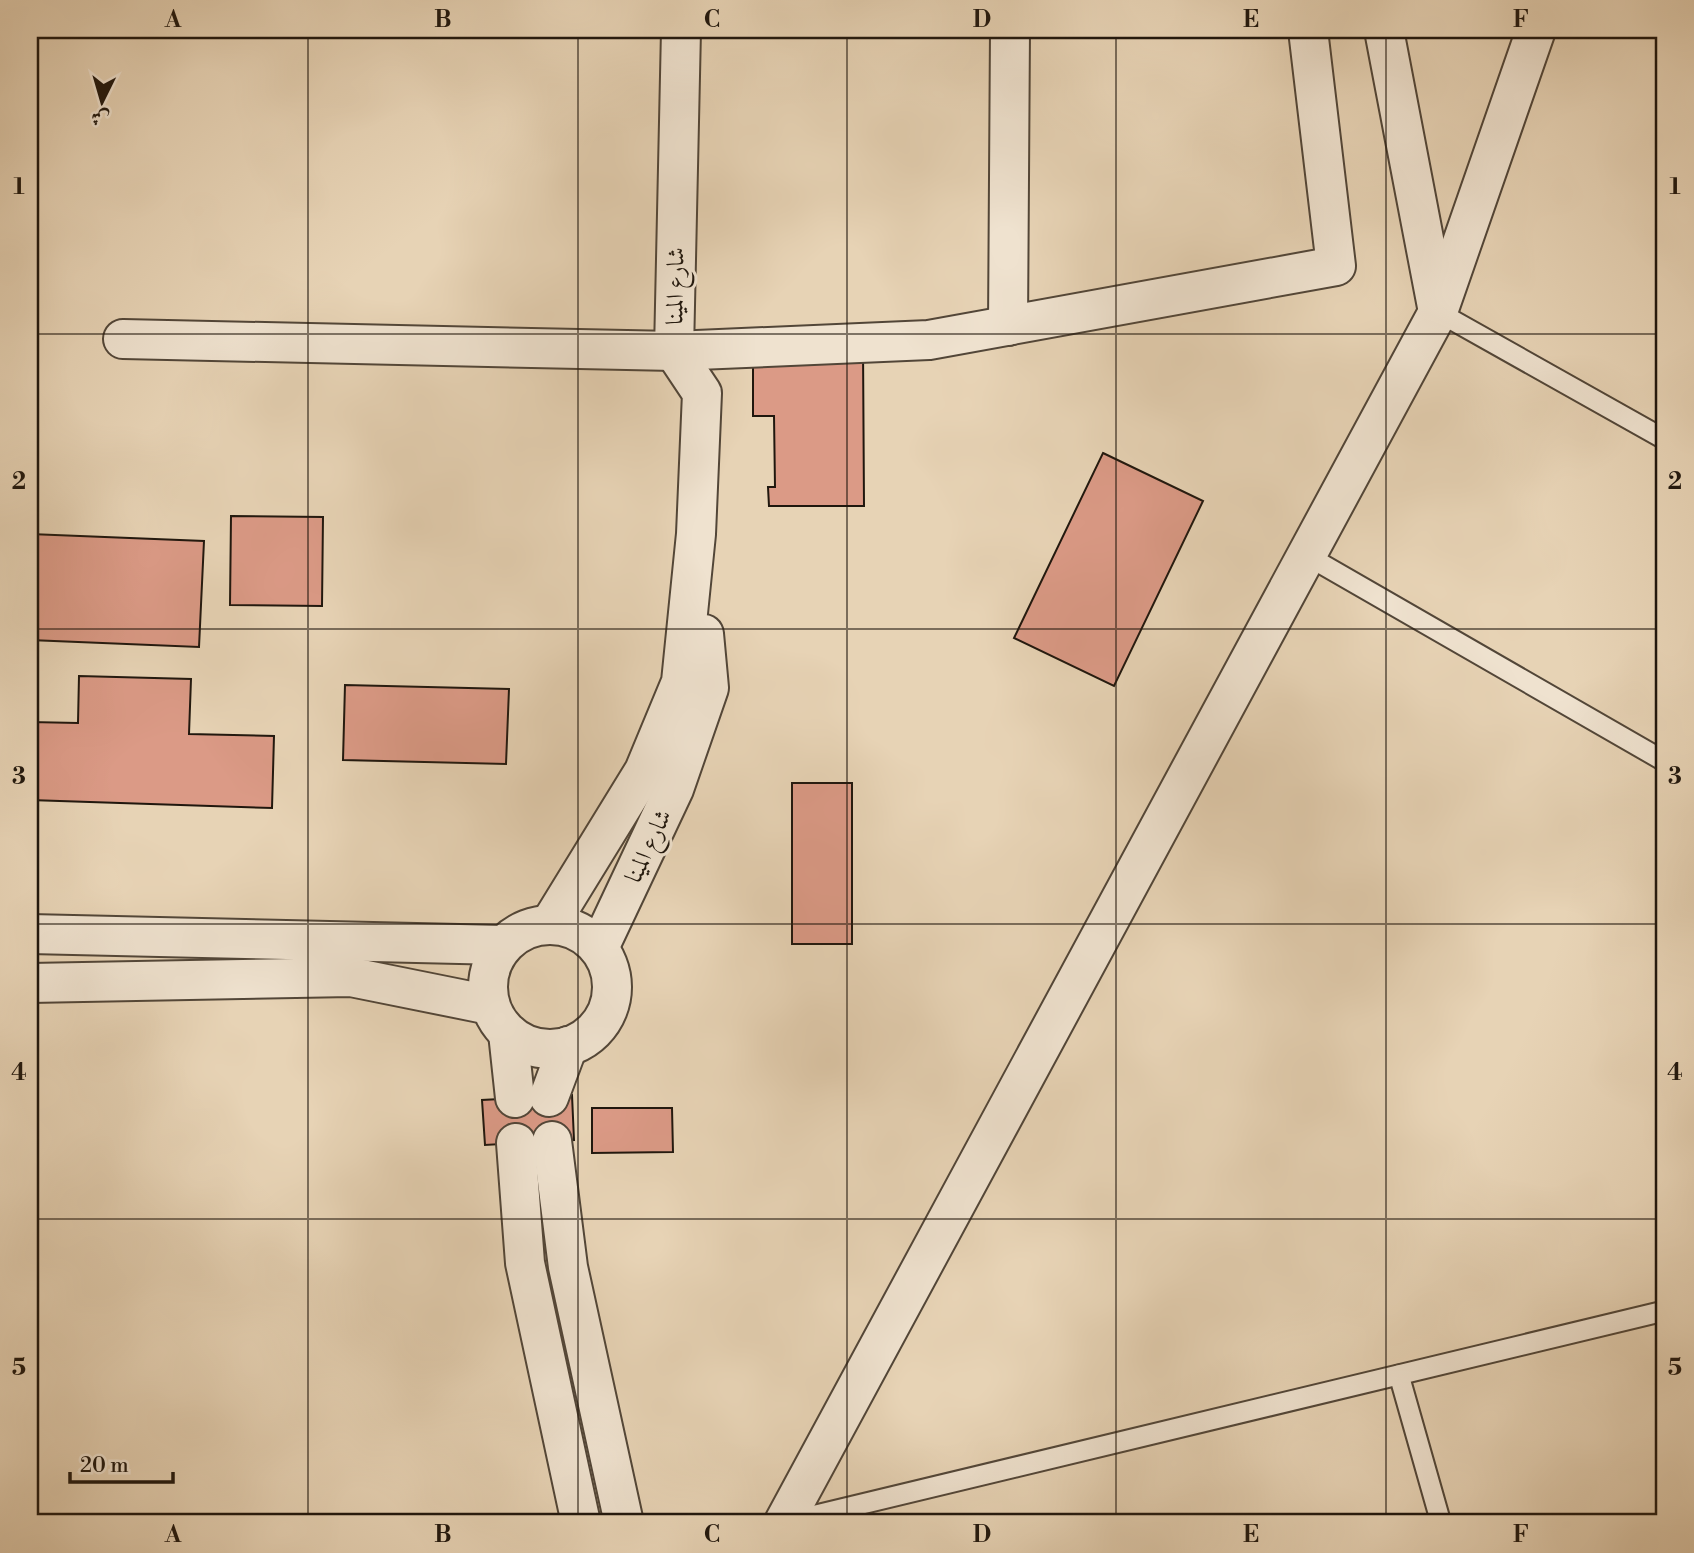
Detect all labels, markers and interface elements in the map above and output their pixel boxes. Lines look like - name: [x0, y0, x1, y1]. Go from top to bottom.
- text: A: [164, 6, 182, 34]
- text: B: [434, 6, 452, 34]
- text: C: [704, 6, 720, 34]
- text: D: [973, 6, 991, 34]
- text: E: [1243, 6, 1259, 34]
- text: F: [1513, 6, 1529, 34]
- north arrow: [66, 66, 136, 136]
- text: ش: [90, 105, 111, 131]
- text: 1: [13, 173, 25, 201]
- text: 1: [1669, 173, 1681, 201]
- street label: شارع المينا: [660, 247, 696, 325]
- text: 2: [12, 468, 26, 496]
- text: 2: [1668, 468, 1682, 496]
- text: 3: [12, 763, 26, 791]
- text: 3: [1668, 763, 1682, 791]
- street label: شارع المينا: [619, 805, 683, 890]
- text: 4: [11, 1059, 27, 1087]
- text: 4: [1667, 1059, 1683, 1087]
- text: 5: [12, 1354, 26, 1382]
- text: 5: [1668, 1354, 1682, 1382]
- scale bar: [70, 1441, 173, 1485]
- text: 20 m: [80, 1453, 129, 1479]
- text: A: [164, 1521, 182, 1549]
- text: B: [434, 1521, 452, 1549]
- text: C: [704, 1521, 720, 1549]
- text: D: [973, 1521, 991, 1549]
- text: E: [1243, 1521, 1259, 1549]
- text: F: [1513, 1521, 1529, 1549]

